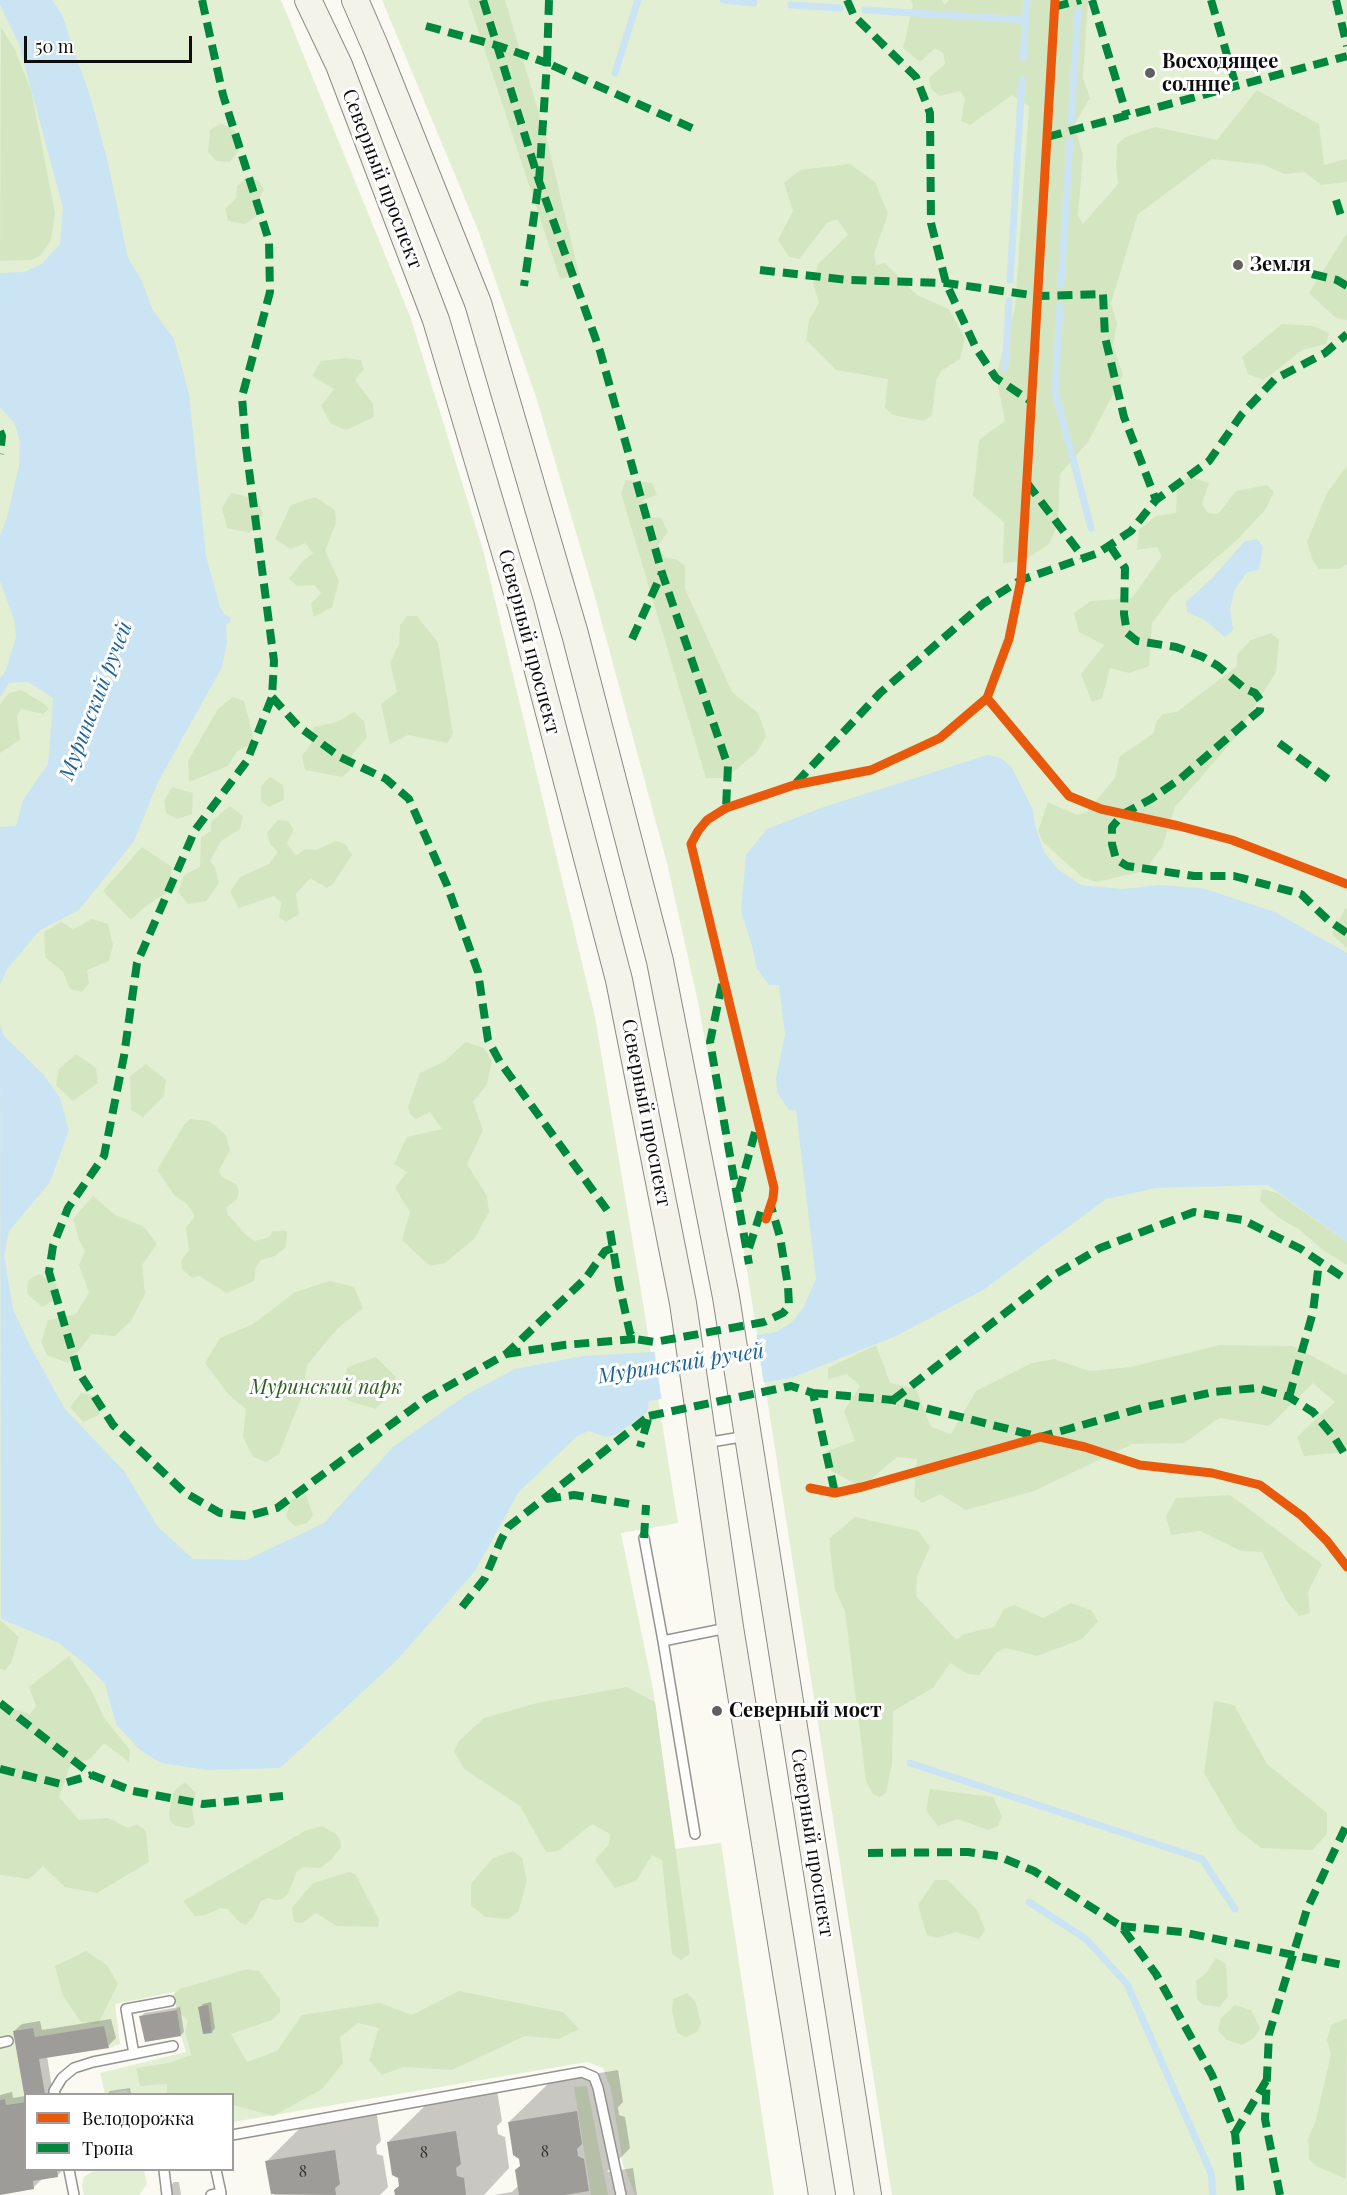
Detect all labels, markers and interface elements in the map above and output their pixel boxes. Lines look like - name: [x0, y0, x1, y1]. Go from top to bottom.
- scale bar: [27, 24, 195, 62]
- text: 50 m: [35, 34, 74, 58]
- place label: Восходящее солнце: [1162, 50, 1278, 97]
- marker: Восходящее солнце: [1143, 66, 1157, 80]
- street label: Северный проспект: [337, 86, 427, 272]
- place label: Земля: [1250, 253, 1311, 277]
- marker: Земля: [1231, 258, 1245, 272]
- street label: Северный проспект: [493, 547, 565, 737]
- water label: Муринский ручей: [54, 618, 138, 784]
- street label: Северный проспект: [616, 1017, 676, 1209]
- water label: Муринский ручей: [596, 1338, 766, 1390]
- park label: Муринский парк: [250, 1376, 402, 1400]
- place label: Северный мост: [729, 1699, 882, 1723]
- marker: Северный мост: [710, 1704, 724, 1718]
- street label: Северный проспект: [785, 1747, 839, 1939]
- legend: [24, 2093, 234, 2171]
- text: Велодорожка: [82, 2106, 194, 2130]
- text: Тропа: [82, 2136, 133, 2160]
- house number: 8: [541, 2142, 549, 2162]
- house number: 8: [420, 2143, 428, 2163]
- house number: 8: [299, 2162, 307, 2182]

